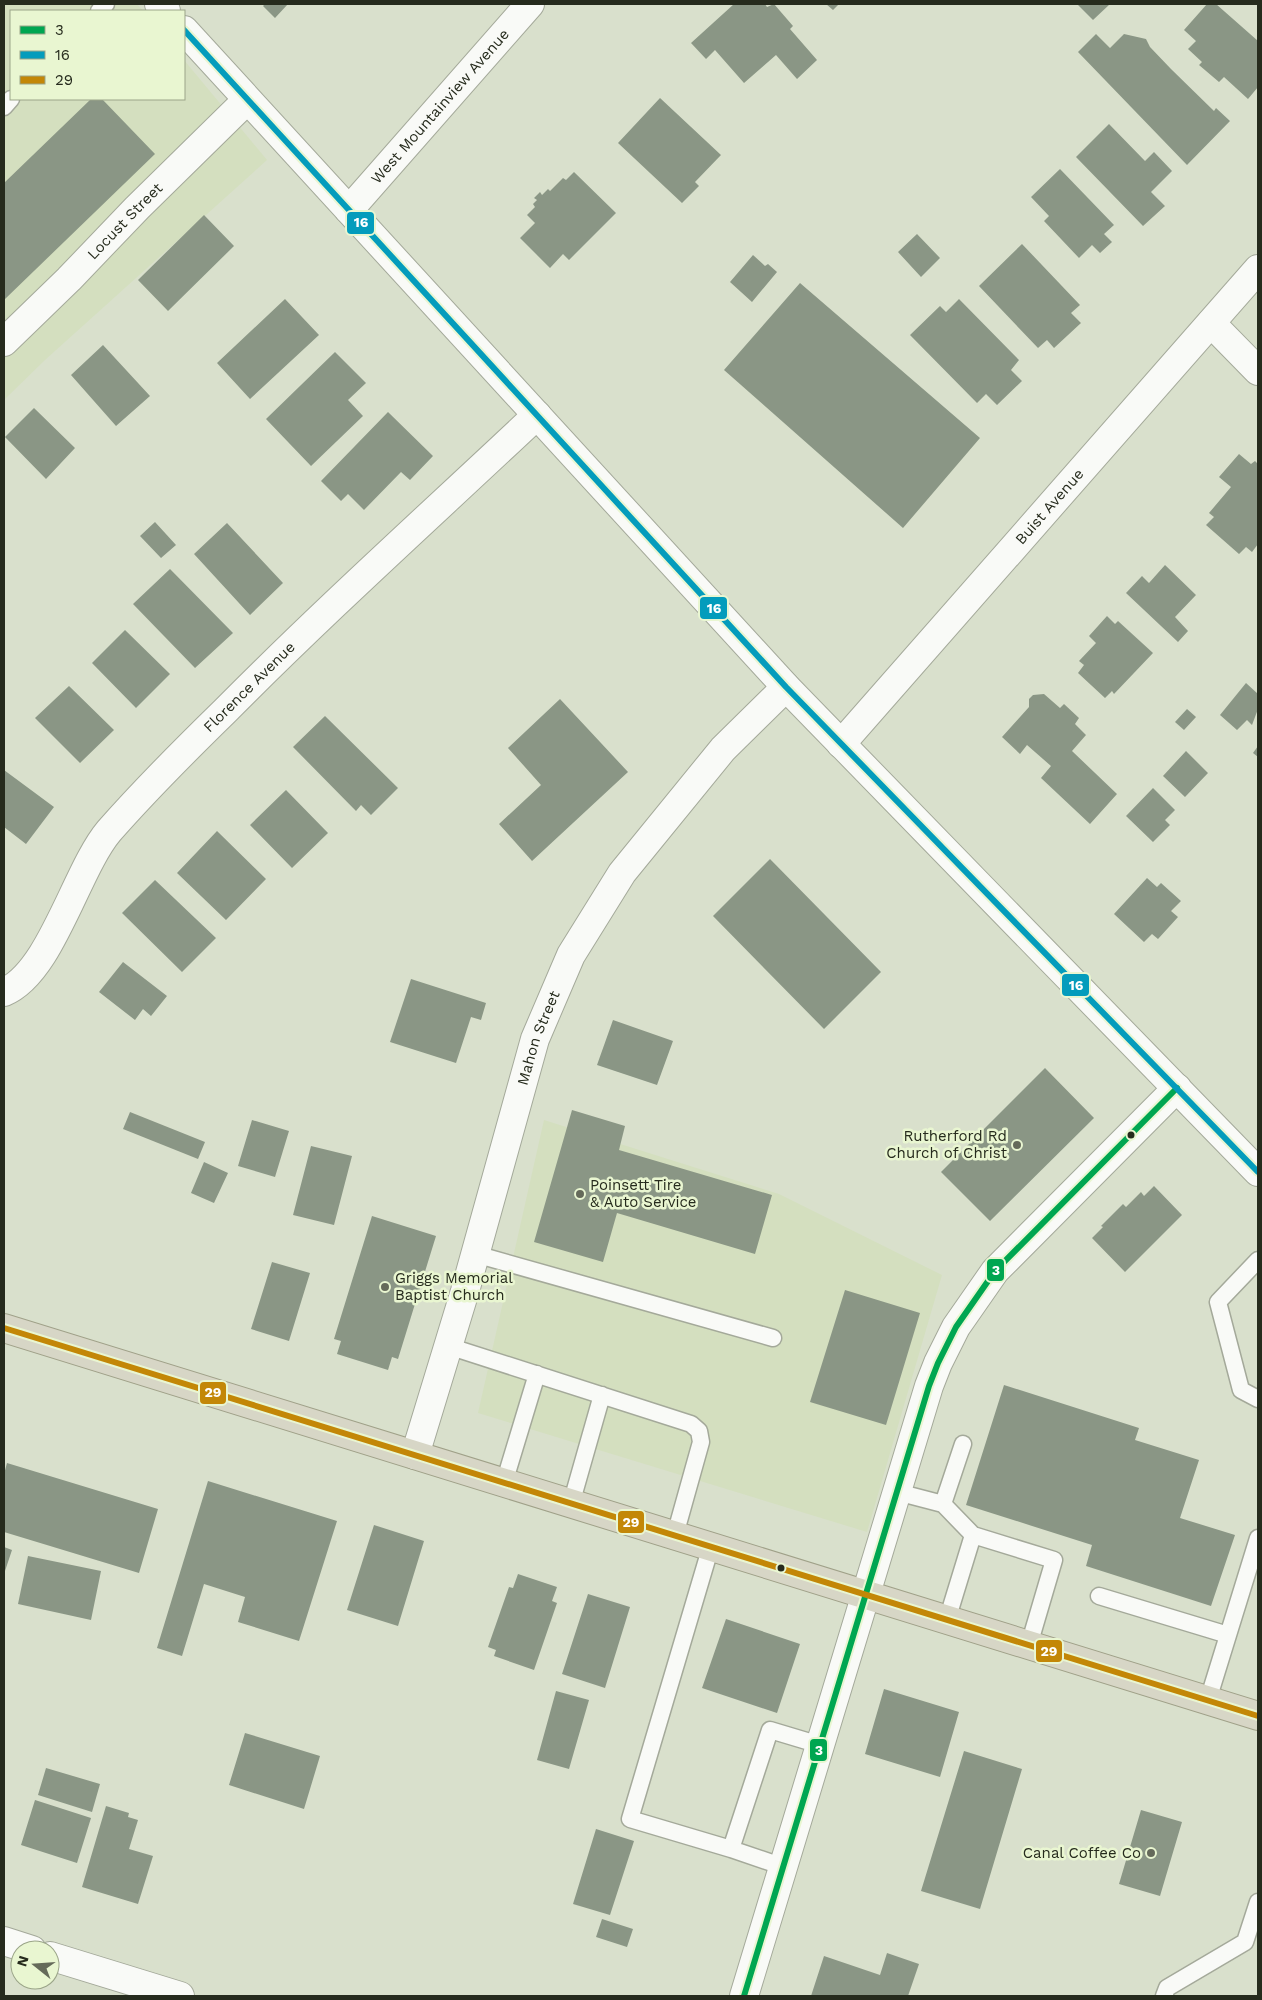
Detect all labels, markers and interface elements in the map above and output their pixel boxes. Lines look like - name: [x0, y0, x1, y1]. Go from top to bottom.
- legend: [10, 10, 185, 100]
- text: 3: [55, 21, 64, 39]
- street label: West Mountainview Avenue: [367, 25, 513, 187]
- text: 16: [55, 46, 70, 64]
- text: 29: [55, 71, 73, 89]
- street label: Locust Street: [84, 179, 167, 263]
- line badge: 16: [346, 211, 375, 235]
- text: 16: [354, 214, 369, 230]
- street label: Buist Avenue: [1011, 465, 1088, 548]
- line badge: 16: [699, 596, 728, 620]
- text: 16: [707, 600, 722, 616]
- street label: Florence Avenue: [200, 638, 299, 736]
- line badge: 16: [1061, 973, 1090, 997]
- text: 16: [1069, 977, 1084, 993]
- street label: Mahon Street: [514, 987, 564, 1087]
- place label: Rutherford Rd Church of Christ: [886, 1127, 1008, 1162]
- unlabelled marker: [1126, 1130, 1136, 1140]
- marker: Rutherford Rd Church of Christ: [1011, 1139, 1023, 1151]
- place label: Poinsett Tire & Auto Service: [590, 1176, 697, 1211]
- marker: Poinsett Tire & Auto Service: [574, 1188, 586, 1200]
- line badge: 3: [986, 1258, 1005, 1282]
- text: 3: [992, 1262, 1000, 1278]
- place label: Griggs Memorial Baptist Church: [395, 1269, 513, 1304]
- marker: Griggs Memorial Baptist Church: [379, 1281, 391, 1293]
- line badge: 29: [199, 1381, 227, 1405]
- text: 29: [205, 1384, 221, 1400]
- line badge: 29: [617, 1510, 645, 1534]
- text: 29: [623, 1514, 639, 1530]
- unlabelled marker: [776, 1563, 786, 1573]
- line badge: 29: [1035, 1639, 1063, 1663]
- text: 29: [1041, 1643, 1057, 1659]
- line badge: 3: [809, 1738, 828, 1762]
- text: 3: [815, 1742, 823, 1758]
- place label: Canal Coffee Co: [1023, 1844, 1141, 1862]
- marker: Canal Coffee Co: [1145, 1847, 1157, 1859]
- north arrow: [10, 1940, 60, 1990]
- text: N: [13, 1954, 32, 1968]

